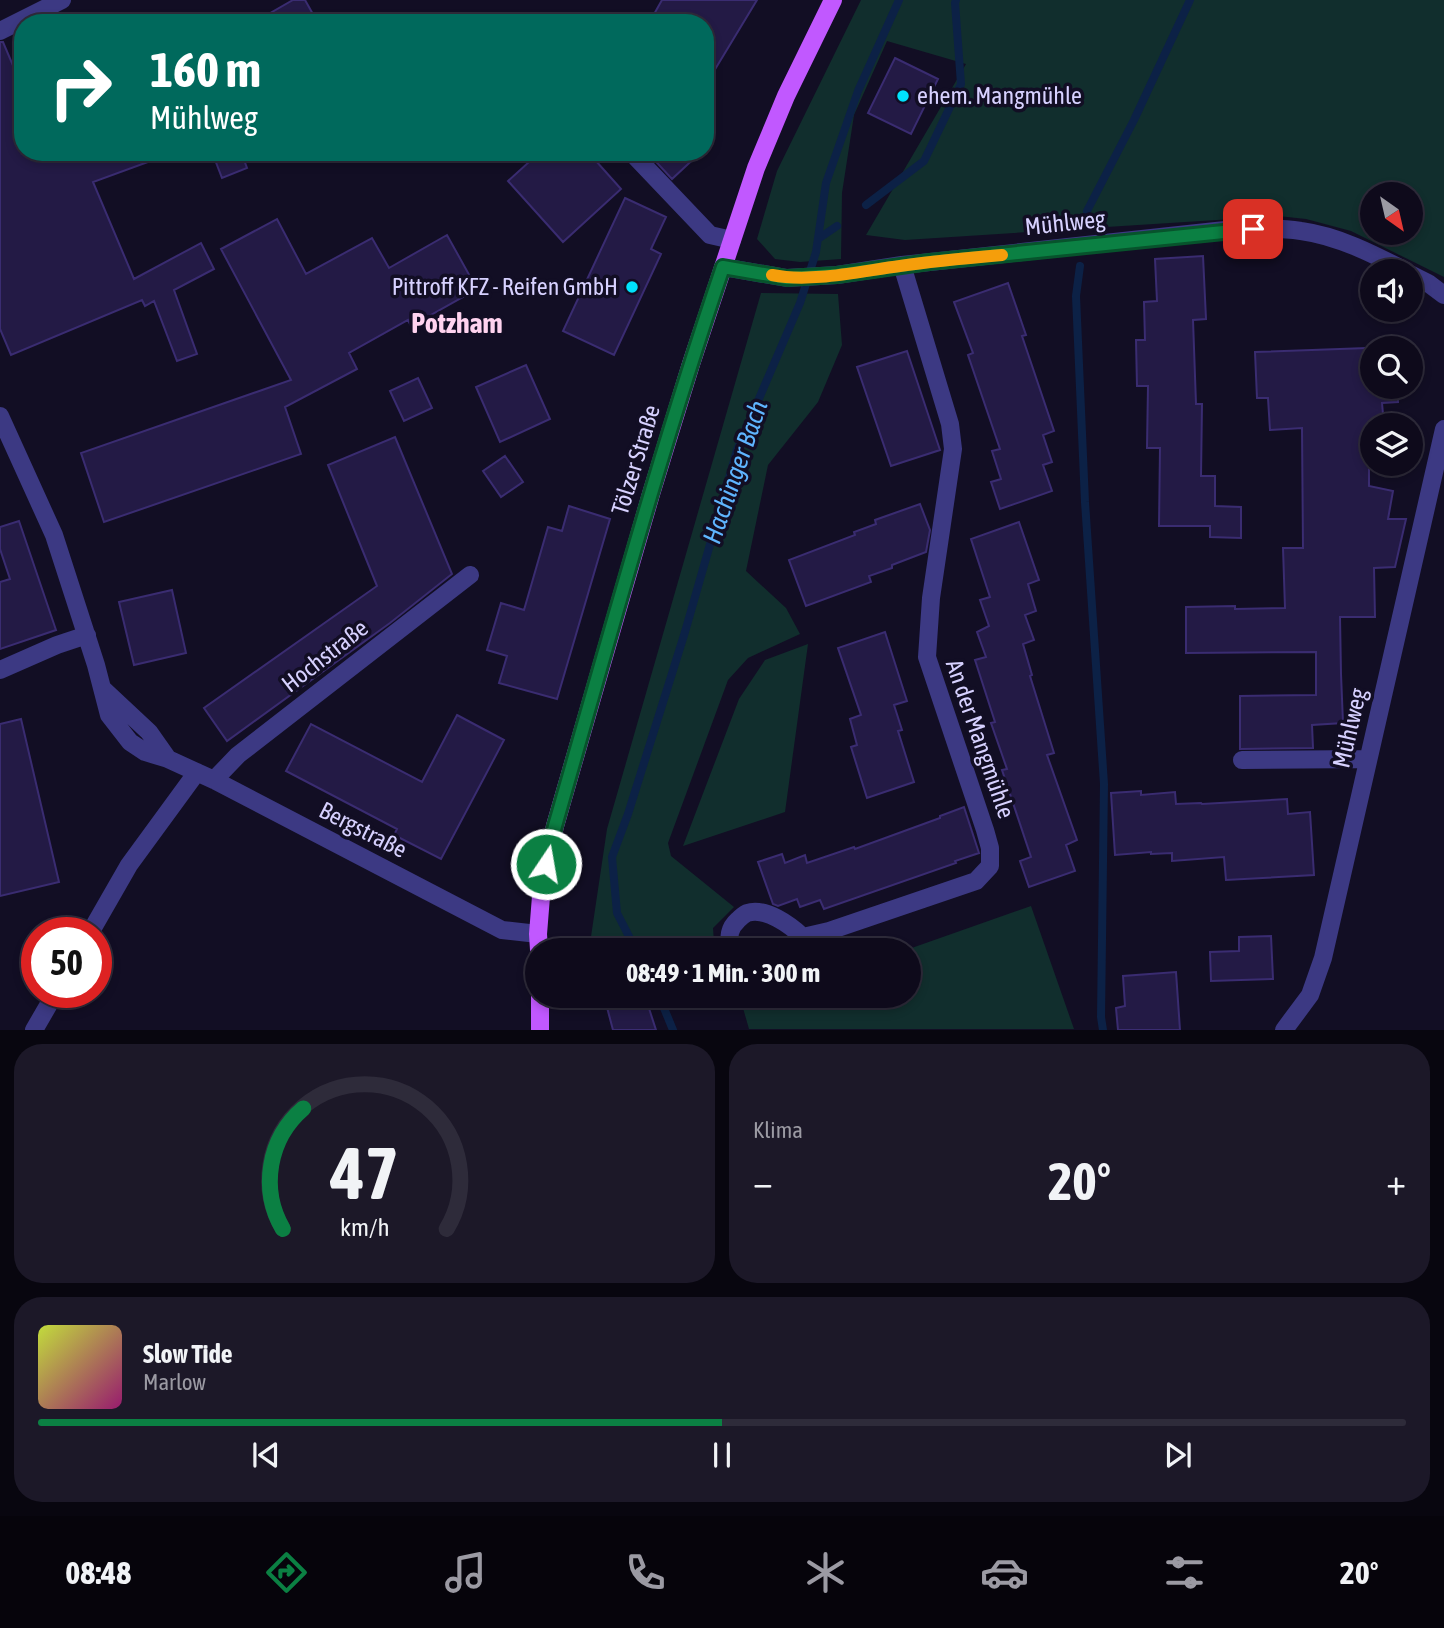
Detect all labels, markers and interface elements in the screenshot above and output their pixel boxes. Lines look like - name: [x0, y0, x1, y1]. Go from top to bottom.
- text: 160 m: [150, 41, 261, 97]
- icon: right: [35, 42, 126, 133]
- place label: ehem. Mangmühle: [917, 82, 1082, 109]
- marker: ehem. Mangmühle: [895, 88, 911, 104]
- text: Mühlweg: [150, 99, 258, 136]
- north arrow: [1360, 182, 1423, 245]
- map controls: [1360, 182, 1423, 476]
- pin: [1223, 199, 1283, 259]
- street label: Mühlweg: [1023, 205, 1107, 240]
- icon: arrive: [1234, 210, 1272, 248]
- button: sound: [1360, 259, 1423, 322]
- place label: Pittroff KFZ - Reifen GmbH: [392, 273, 618, 300]
- marker: Pittroff KFZ - Reifen GmbH: [624, 279, 640, 295]
- district label: Potzham: [411, 307, 503, 339]
- button: search: [1360, 336, 1423, 399]
- water label: Hachinger Bach: [696, 396, 774, 548]
- street label: Tölzer Straße: [606, 402, 665, 518]
- button: layers: [1360, 413, 1423, 476]
- street label: Hochstraße: [277, 614, 373, 697]
- street label: An der Mangmühle: [941, 656, 1020, 822]
- street label: Mühlweg: [1327, 685, 1372, 770]
- street label: Bergstraße: [315, 796, 411, 863]
- position arrow: [509, 827, 583, 901]
- speed limit sign: 50: [21, 917, 112, 1008]
- text: 08:49 · 1 Min. · 300 m: [626, 958, 820, 988]
- text: Klima: [753, 1117, 803, 1143]
- text: 47: [329, 1132, 399, 1215]
- text: 20°: [1048, 1151, 1111, 1211]
- text: −: [753, 1160, 773, 1203]
- text: +: [1386, 1160, 1406, 1203]
- text: km/h: [340, 1213, 389, 1241]
- text: Slow Tide: [143, 1339, 233, 1369]
- text: Marlow: [143, 1369, 206, 1395]
- icon: previous: [247, 1436, 285, 1474]
- icon: pause: [703, 1436, 741, 1474]
- icon: next: [1159, 1436, 1197, 1474]
- icon: directions: [262, 1548, 311, 1597]
- icon: music: [441, 1548, 490, 1597]
- icon: phone: [621, 1548, 670, 1597]
- icon: climate: [801, 1548, 850, 1597]
- icon: car: [980, 1548, 1029, 1597]
- icon: filters: [1160, 1548, 1209, 1597]
- text: 08:48: [65, 1554, 131, 1591]
- text: 20°: [1340, 1554, 1379, 1591]

